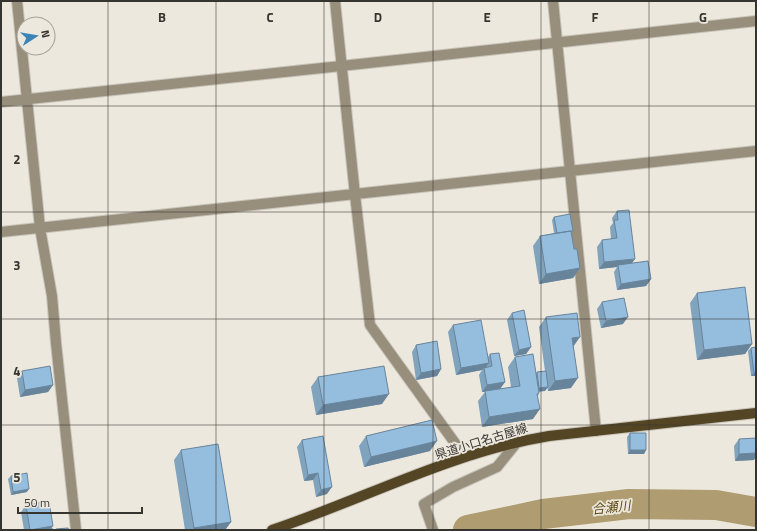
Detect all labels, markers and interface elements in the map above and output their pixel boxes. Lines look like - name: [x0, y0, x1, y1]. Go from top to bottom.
- text: B: [158, 7, 166, 27]
- text: C: [266, 7, 274, 27]
- text: D: [374, 7, 382, 27]
- text: E: [483, 7, 491, 27]
- text: F: [592, 7, 599, 27]
- text: G: [699, 7, 707, 27]
- north arrow: [16, 16, 56, 56]
- text: N: [37, 29, 54, 39]
- text: 2: [13, 149, 21, 169]
- text: 3: [13, 255, 21, 275]
- text: 4: [13, 361, 21, 381]
- street label: 県道小口名古屋線: [432, 418, 530, 464]
- text: 5: [13, 467, 21, 487]
- scale bar: [18, 489, 142, 515]
- text: 50 m: [24, 493, 50, 512]
- water label: 合瀬川: [591, 495, 633, 519]

